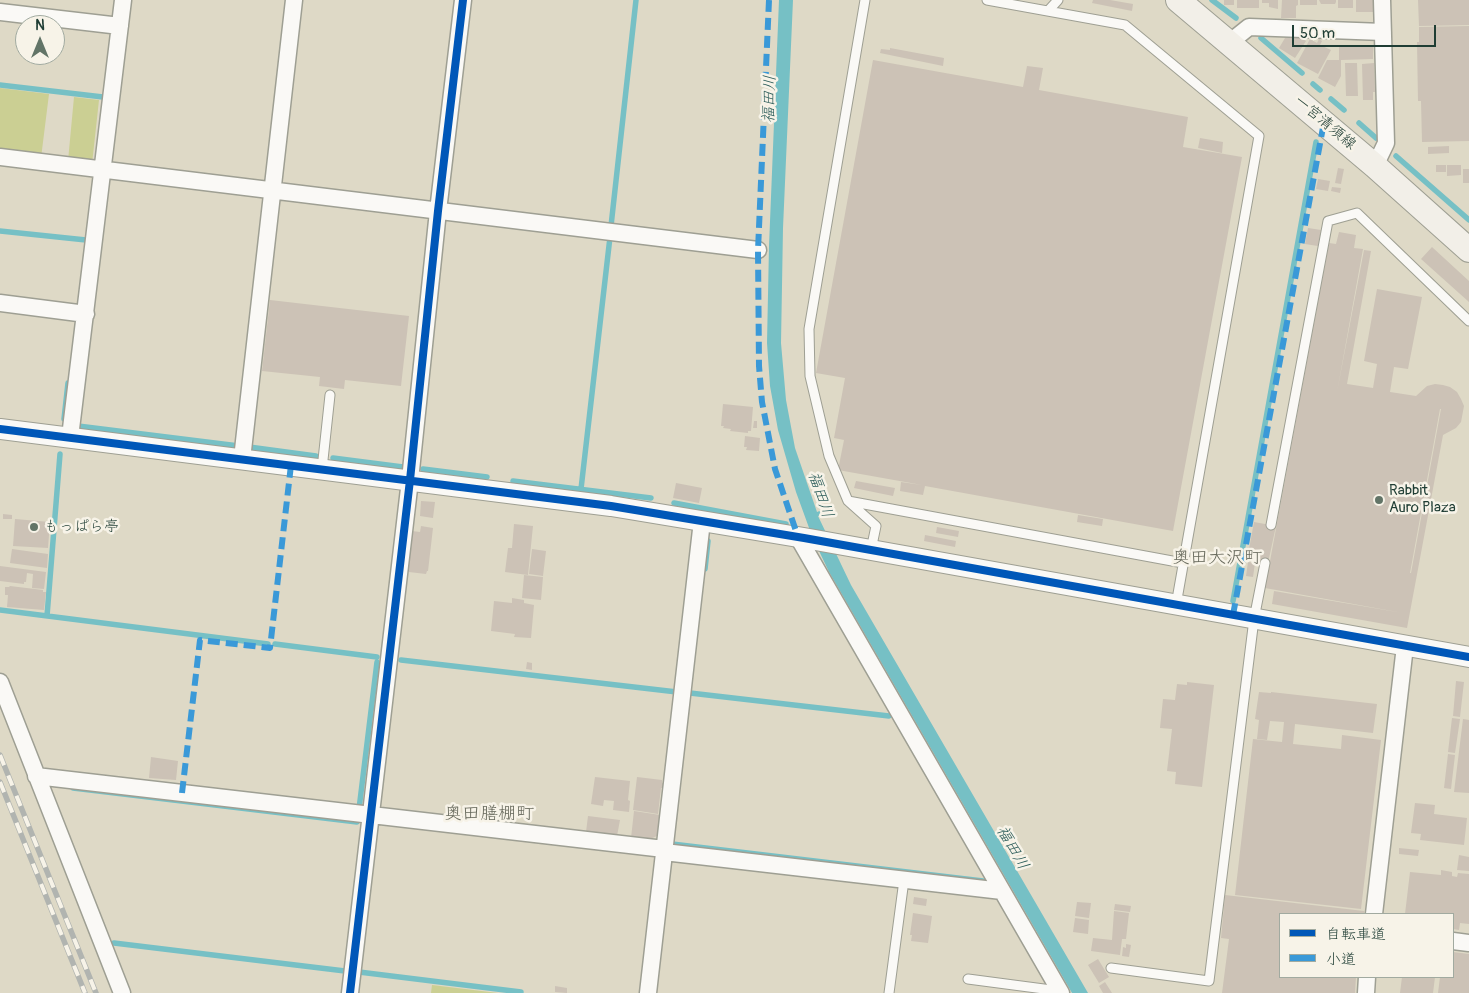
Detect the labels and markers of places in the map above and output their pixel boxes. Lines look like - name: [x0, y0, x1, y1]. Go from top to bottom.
- place label: Rabbit Auro Plaza: [1389, 482, 1456, 517]
- marker: Rabbit Auro Plaza: [1373, 494, 1385, 506]
- place label: もっぱら亭: [44, 518, 119, 536]
- marker: もっぱら亭: [28, 521, 40, 533]

